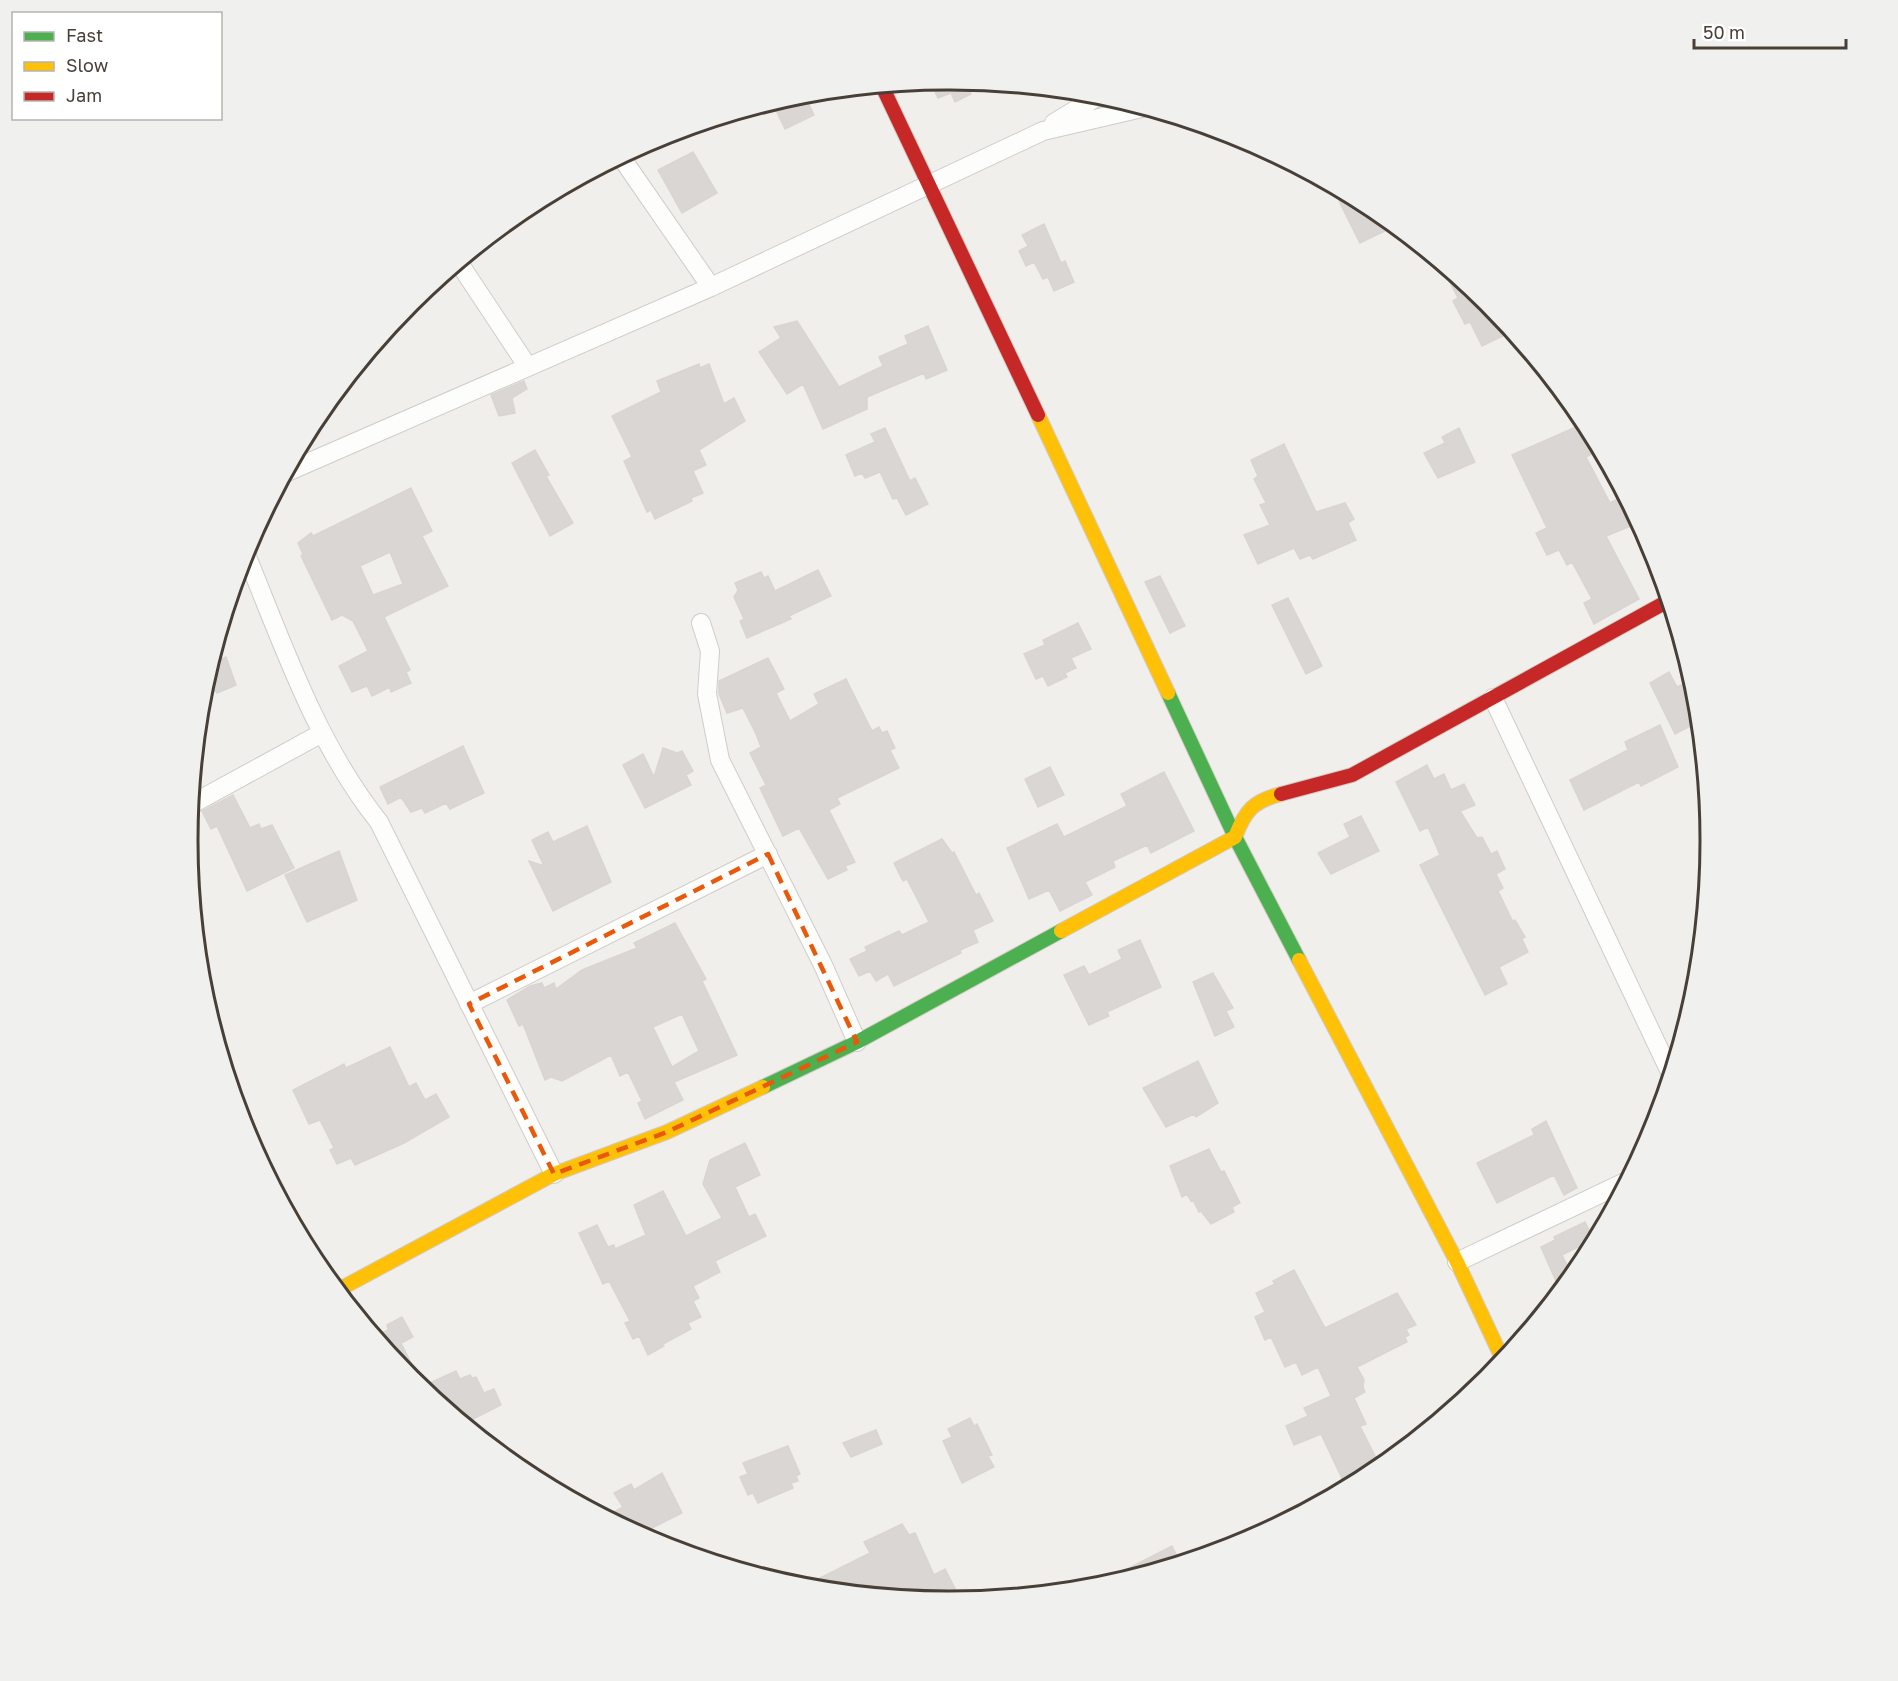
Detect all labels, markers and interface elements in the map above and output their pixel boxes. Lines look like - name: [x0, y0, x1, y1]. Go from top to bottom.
- legend: [12, 12, 222, 120]
- scale bar: [1694, 12, 1846, 50]
- text: 50 m: [1703, 21, 1745, 43]
- text: Fast: [66, 24, 103, 46]
- text: Slow: [66, 54, 109, 76]
- text: Jam: [66, 84, 102, 106]

